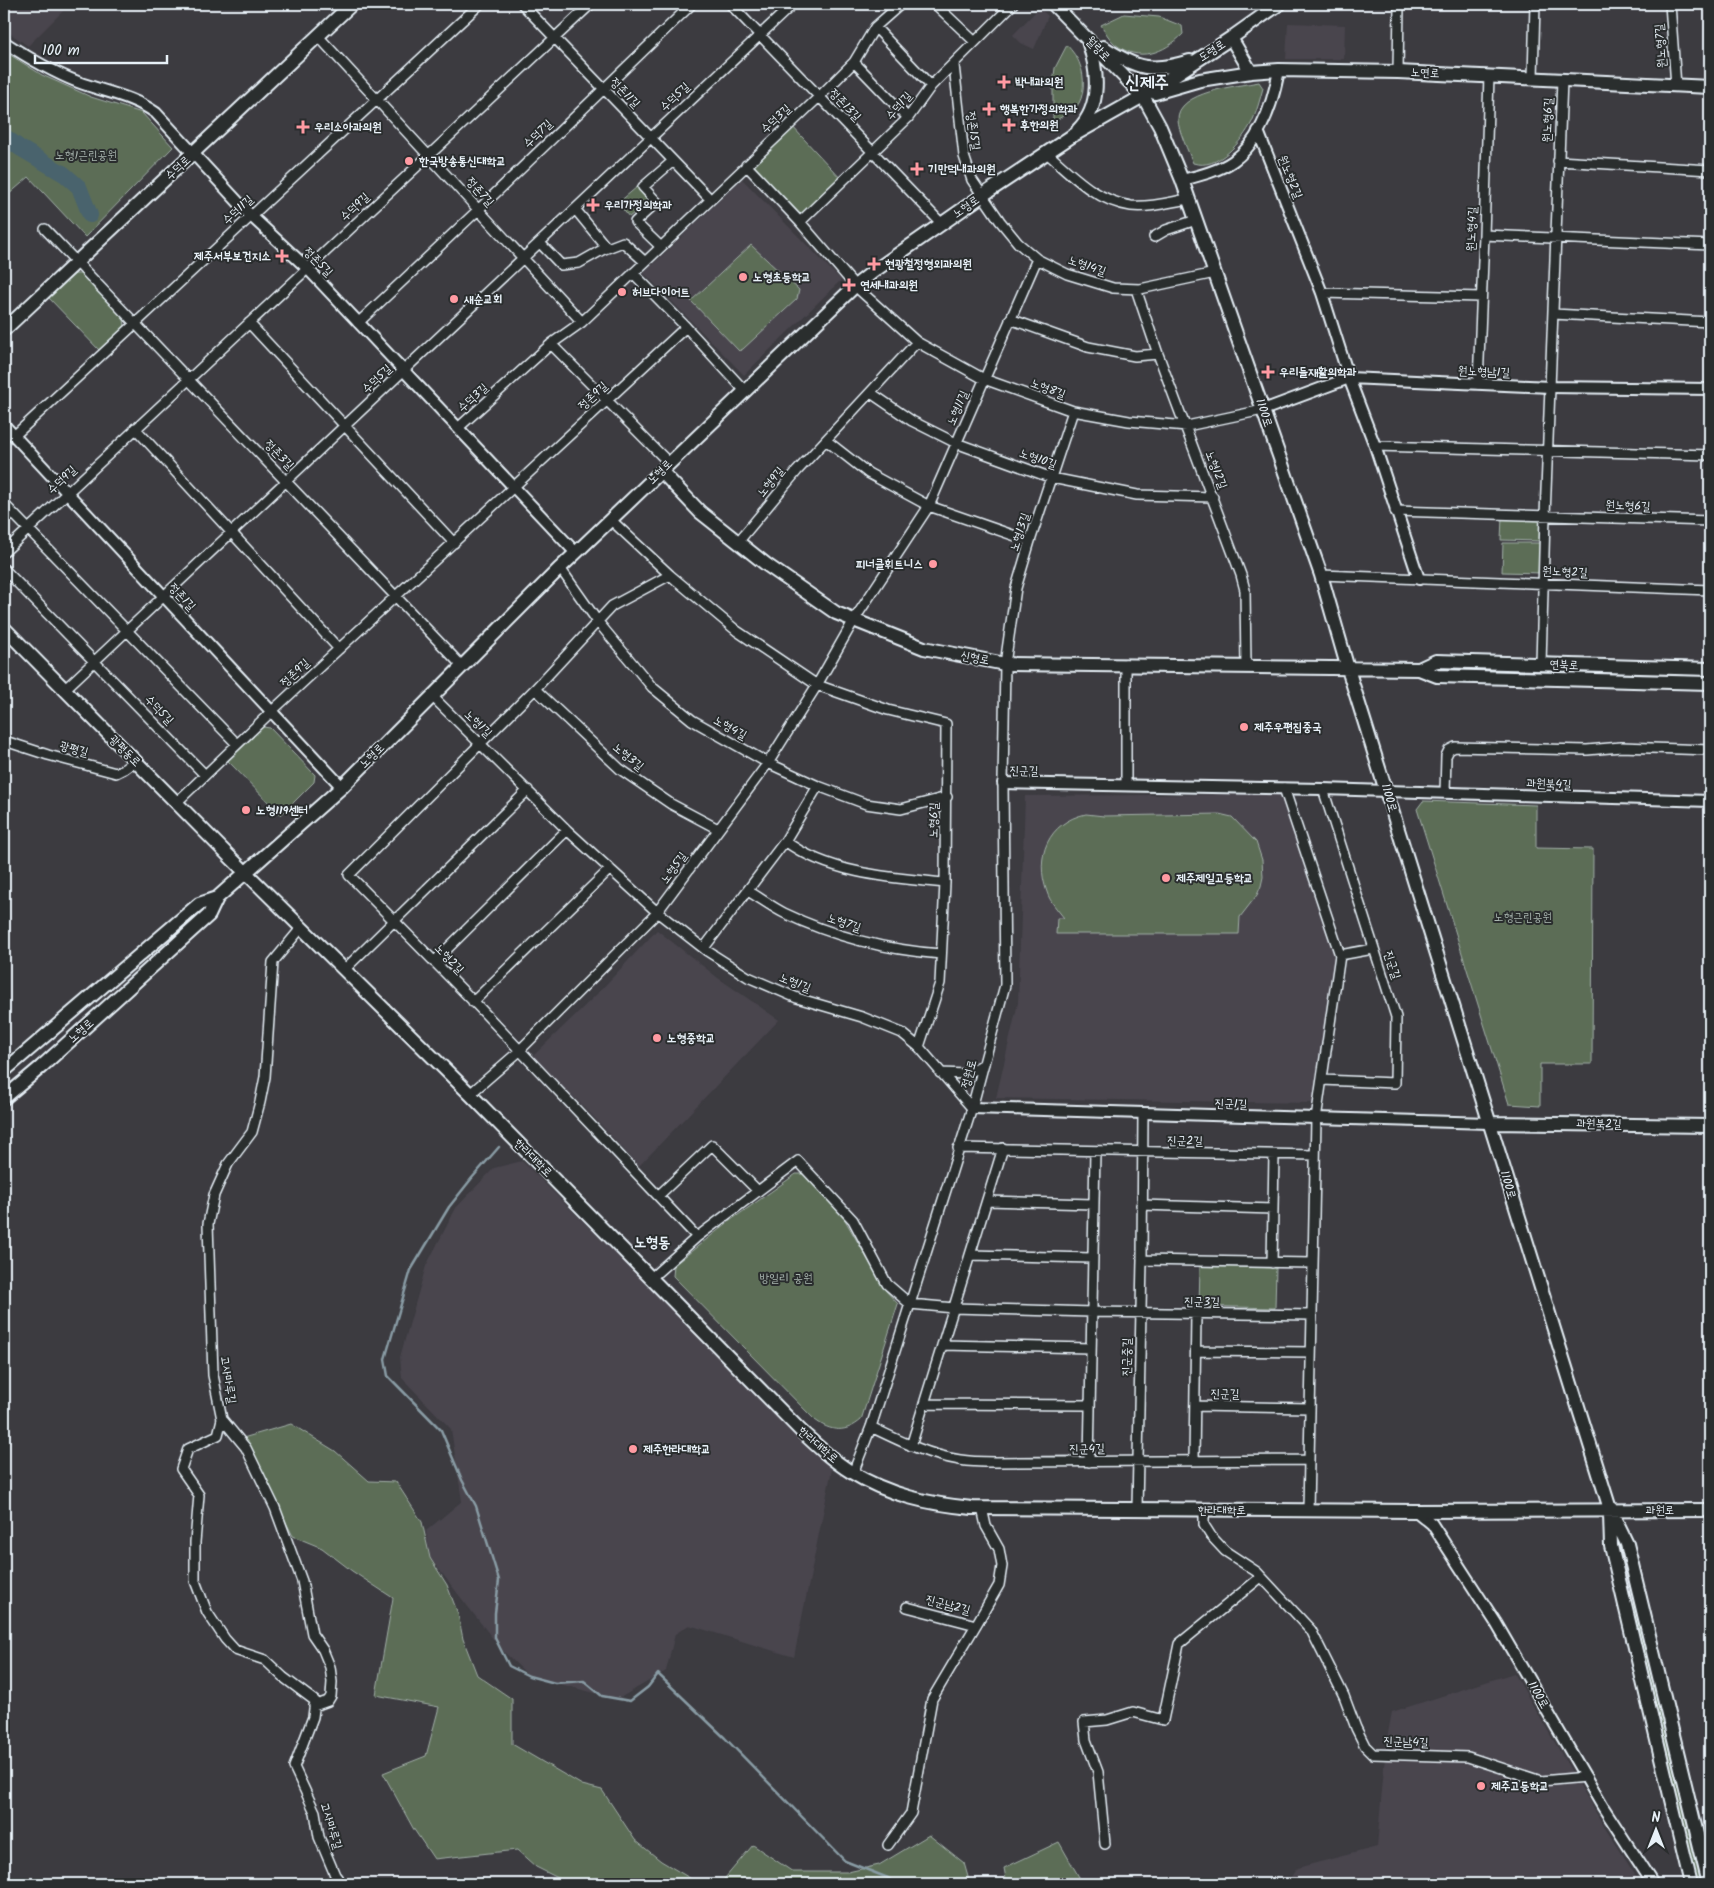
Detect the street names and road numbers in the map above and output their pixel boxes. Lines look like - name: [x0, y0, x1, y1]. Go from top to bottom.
- street label: 원노형7길: [1650, 23, 1672, 69]
- street label: 월랑로: [1081, 32, 1115, 66]
- street label: 도령로: [1195, 35, 1229, 67]
- street label: 노연로: [1410, 63, 1440, 83]
- street label: 정존11길: [605, 73, 645, 113]
- street label: 수덕5길: [656, 78, 695, 116]
- street label: 정존13길: [824, 84, 866, 126]
- street label: 수덕1길: [881, 87, 917, 125]
- street label: 원노형6길: [1538, 97, 1558, 143]
- street label: 수덕3길: [756, 100, 796, 138]
- street label: 정존15길: [961, 110, 985, 152]
- street label: 수덕7길: [519, 115, 557, 153]
- street label: 수덕로: [161, 151, 195, 185]
- street label: 원노형2길: [1273, 152, 1307, 202]
- street label: 정존7길: [461, 173, 499, 211]
- street label: 수덕9길: [336, 188, 374, 226]
- street label: 수덕11길: [218, 190, 258, 229]
- street label: 노형로: [949, 191, 983, 223]
- street label: 원노형4길: [1462, 206, 1482, 252]
- street label: 정존5길: [299, 243, 337, 281]
- street label: 노형14길: [1065, 251, 1109, 281]
- street label: 수덕5길: [358, 360, 397, 398]
- street label: 원노형남1길: [1458, 362, 1511, 382]
- street label: 노형8길: [1028, 374, 1069, 404]
- street label: 정존9길: [574, 377, 612, 415]
- street label: 수덕3길: [453, 379, 493, 417]
- street label: 노형11길: [942, 387, 974, 429]
- street label: 1100로: [1250, 396, 1278, 430]
- street label: 정존3길: [260, 436, 299, 475]
- street label: 노형10길: [1017, 444, 1060, 474]
- street label: 노형12길: [1200, 448, 1232, 492]
- street label: 노형로: [643, 455, 677, 489]
- street label: 수덕9길: [43, 461, 81, 499]
- street label: 노형9길: [753, 462, 790, 502]
- street label: 원노형6길: [1605, 496, 1651, 516]
- street label: 노형13길: [1005, 510, 1035, 554]
- street label: 원노형2길: [1542, 562, 1588, 582]
- street label: 정존1길: [164, 579, 200, 616]
- street label: 신형로: [959, 646, 991, 670]
- street label: 정존9길: [276, 654, 314, 692]
- street label: 연북로: [1549, 655, 1579, 675]
- street label: 수덕5길: [140, 691, 178, 730]
- street label: 노형1길: [460, 706, 497, 742]
- street label: 노형4길: [710, 711, 750, 745]
- street label: 광평동로: [105, 731, 145, 771]
- street label: 광평길: [58, 736, 91, 762]
- street label: 노형3길: [608, 738, 648, 776]
- street label: 노형로: [355, 739, 389, 773]
- street label: 진군길: [1009, 761, 1039, 781]
- street label: 과원북4길: [1526, 774, 1572, 794]
- street label: 1100로: [1376, 781, 1402, 815]
- street label: 노형6길: [924, 802, 944, 838]
- street label: 노형5길: [656, 848, 692, 888]
- street label: 노형7길: [825, 909, 864, 937]
- street label: 노형2길: [430, 939, 469, 979]
- street label: 진군길: [1378, 948, 1406, 982]
- street label: 노형1길: [776, 968, 814, 998]
- street label: 노형로: [64, 1014, 98, 1048]
- street label: 정원로: [956, 1058, 982, 1090]
- street label: 진군1길: [1214, 1094, 1248, 1114]
- street label: 과원북2길: [1576, 1114, 1622, 1134]
- street label: 진군2길: [1167, 1131, 1203, 1151]
- street label: 한라대학로: [509, 1134, 557, 1182]
- street label: 1100로: [1495, 1168, 1521, 1202]
- street label: 진군3길: [1184, 1292, 1220, 1312]
- street label: 진군중길: [1117, 1337, 1137, 1376]
- street label: 고사마루길: [215, 1355, 241, 1406]
- street label: 진군길: [1210, 1384, 1240, 1404]
- street label: 한라대학로: [794, 1422, 842, 1468]
- street label: 진군4길: [1069, 1439, 1105, 1459]
- street label: 한라대학로: [1198, 1501, 1246, 1520]
- street label: 과원로: [1646, 1501, 1674, 1520]
- street label: 진군남2길: [924, 1590, 973, 1620]
- street label: 1100로: [1522, 1678, 1554, 1712]
- street label: 진군남4길: [1383, 1732, 1429, 1752]
- street label: 고사마루길: [315, 1800, 347, 1852]

